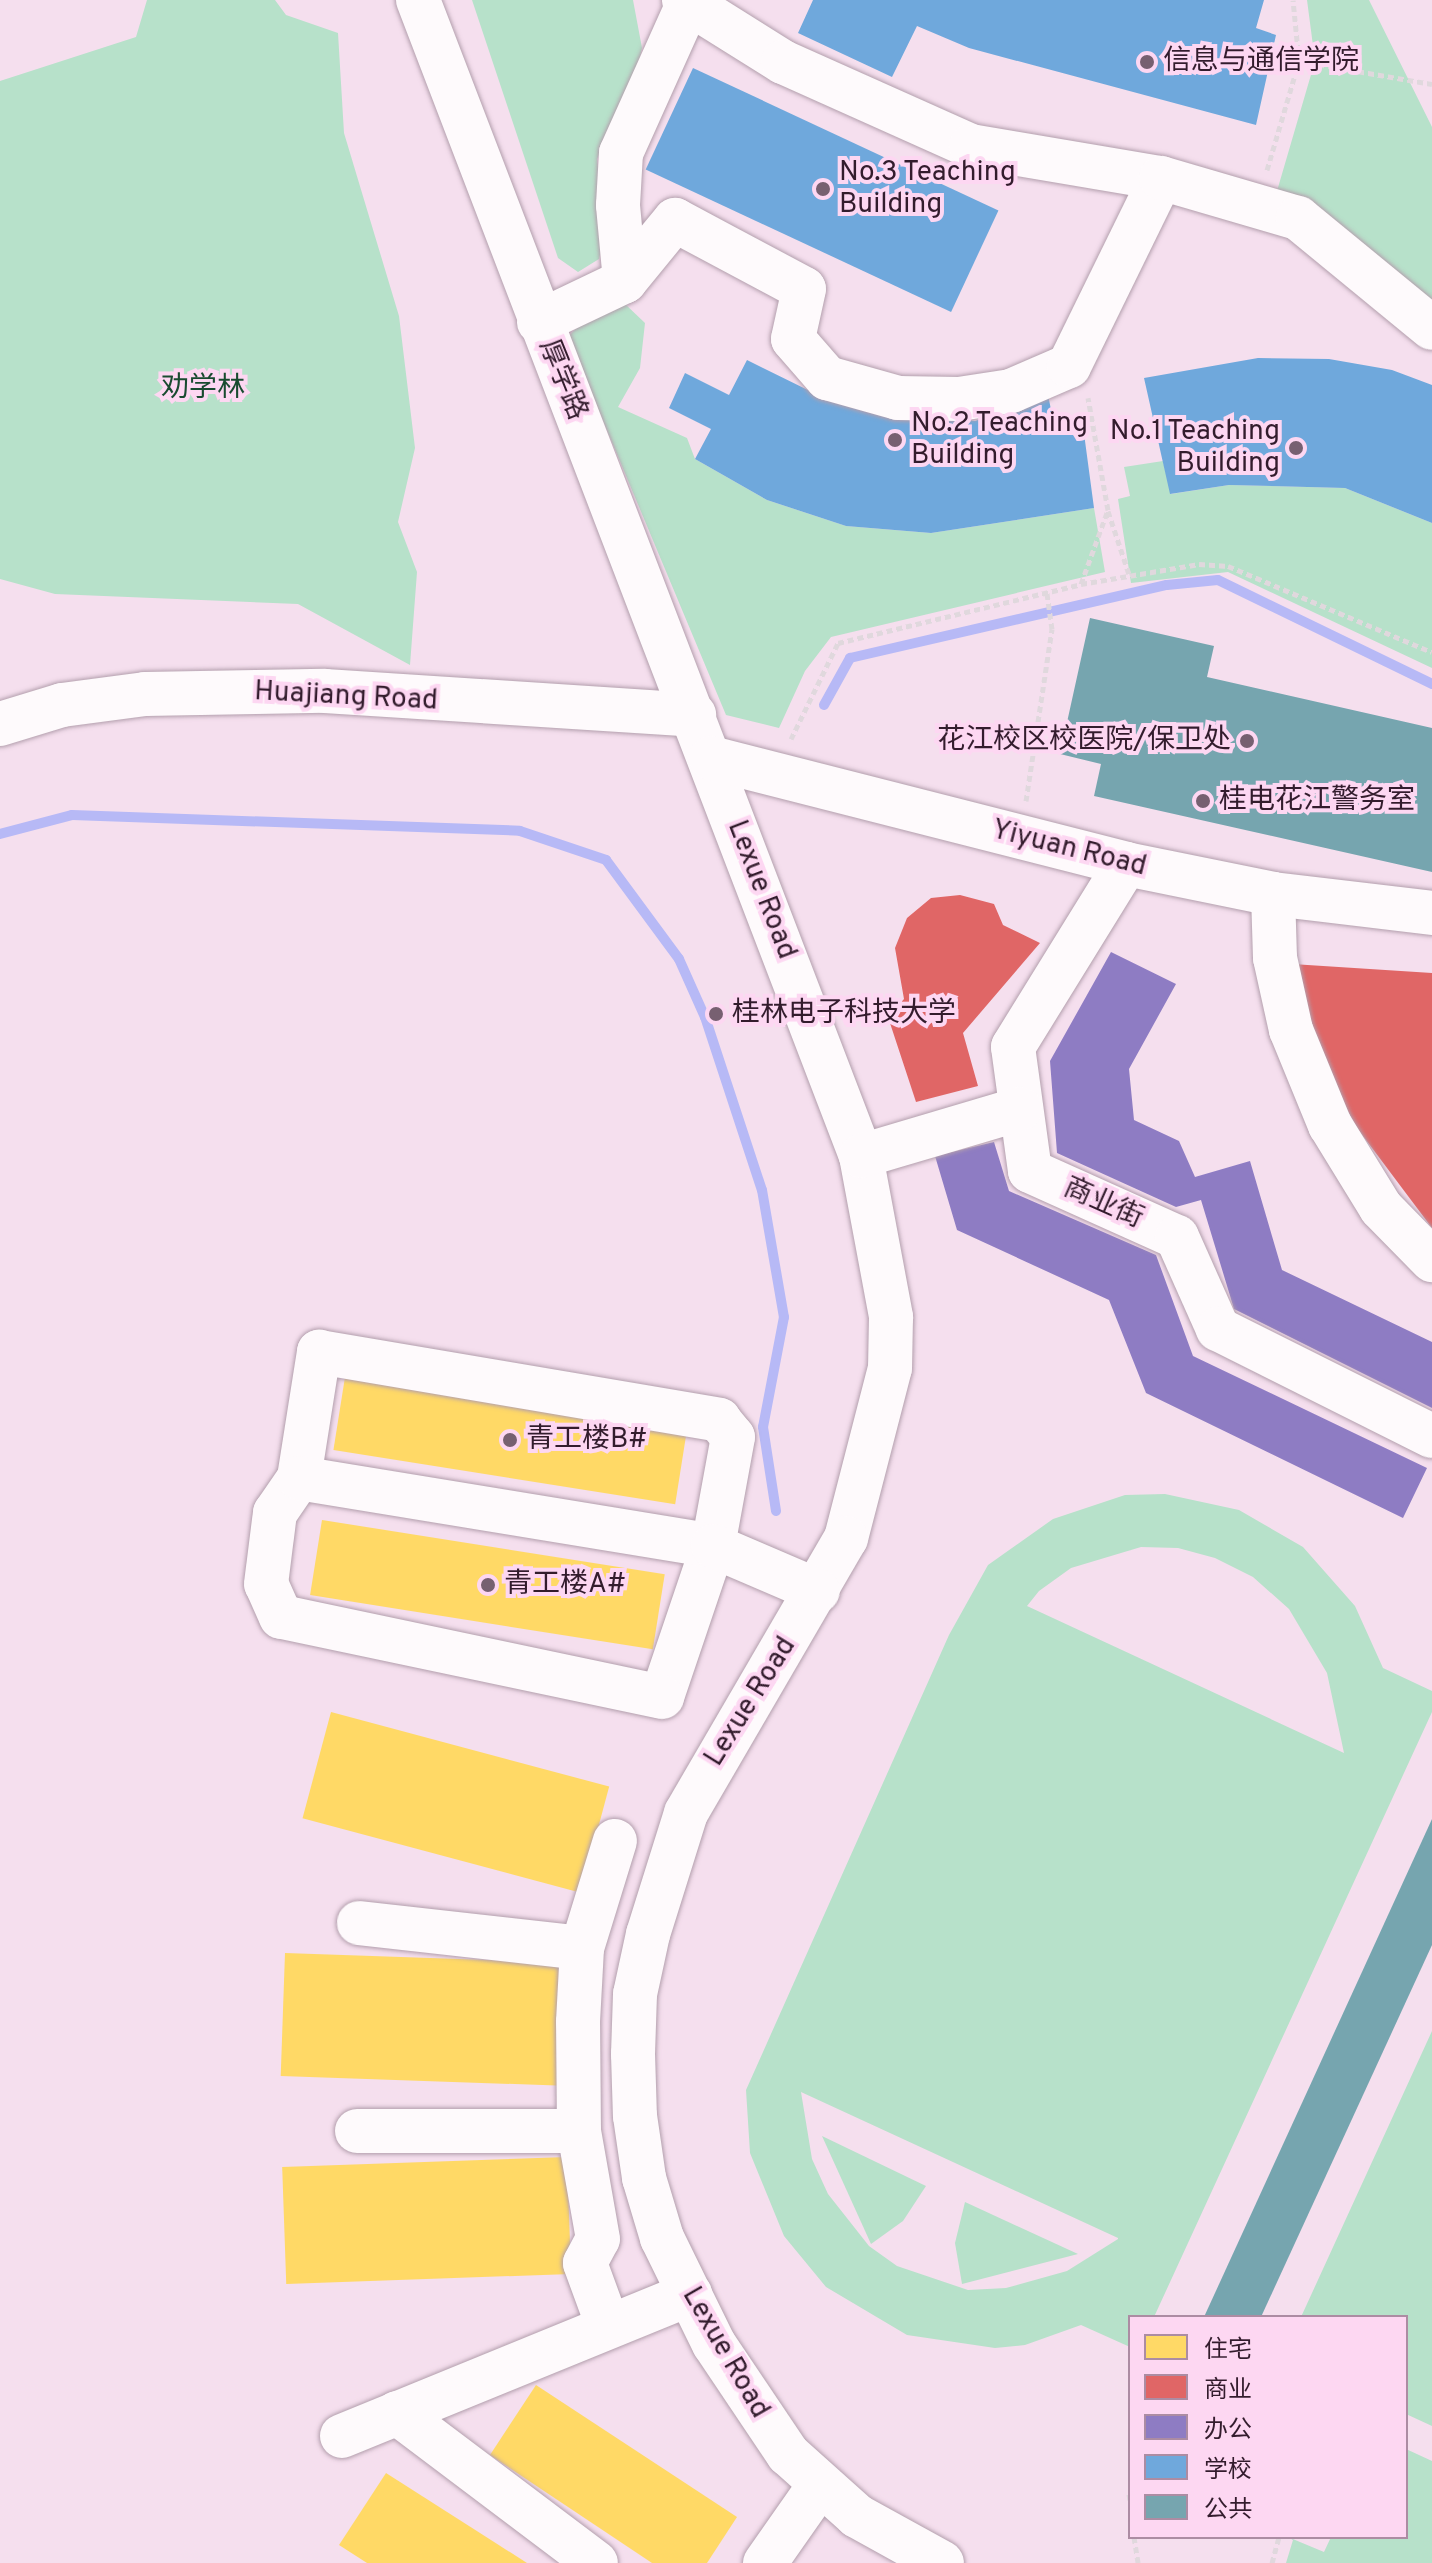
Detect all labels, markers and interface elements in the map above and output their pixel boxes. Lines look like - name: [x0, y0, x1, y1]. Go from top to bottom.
- place label: 信息与通信学院: [1163, 45, 1359, 79]
- marker: 信息与通信学院: [1138, 53, 1156, 71]
- place label: No.3 Teaching Building: [839, 156, 1017, 222]
- marker: No.3 Teaching Building: [814, 180, 832, 198]
- street label: 厚学路: [531, 335, 593, 425]
- park label: 劝学林: [161, 372, 245, 406]
- place label: No.2 Teaching Building: [911, 407, 1089, 473]
- place label: No.1 Teaching Building: [1109, 415, 1280, 481]
- marker: No.2 Teaching Building: [886, 431, 904, 449]
- marker: No.1 Teaching Building: [1287, 439, 1305, 457]
- street label: Huajiang Road: [253, 675, 439, 719]
- place label: 花江校区校医院/保卫处: [937, 724, 1231, 758]
- marker: 花江校区校医院/保卫处: [1238, 732, 1256, 750]
- place label: 桂电花江警务室: [1219, 784, 1415, 818]
- marker: 桂电花江警务室: [1194, 792, 1212, 810]
- street label: Yiyuan Road: [988, 814, 1150, 884]
- street label: Lexue Road: [719, 816, 803, 964]
- place label: 桂林电子科技大学: [732, 997, 956, 1031]
- marker: 桂林电子科技大学: [707, 1005, 725, 1023]
- street label: 商业街: [1058, 1172, 1148, 1236]
- place label: 青工楼B#: [526, 1423, 647, 1457]
- marker: 青工楼B#: [501, 1431, 519, 1449]
- place label: 青工楼A#: [504, 1568, 626, 1602]
- marker: 青工楼A#: [479, 1576, 497, 1594]
- street label: Lexue Road: [698, 1631, 804, 1773]
- street label: Lexue Road: [674, 2281, 776, 2425]
- legend: [1128, 2315, 1408, 2539]
- text: 住宅: [1204, 2336, 1252, 2366]
- text: 商业: [1204, 2376, 1252, 2406]
- text: 办公: [1204, 2416, 1252, 2446]
- text: 学校: [1204, 2456, 1252, 2486]
- text: 公共: [1204, 2496, 1252, 2526]

